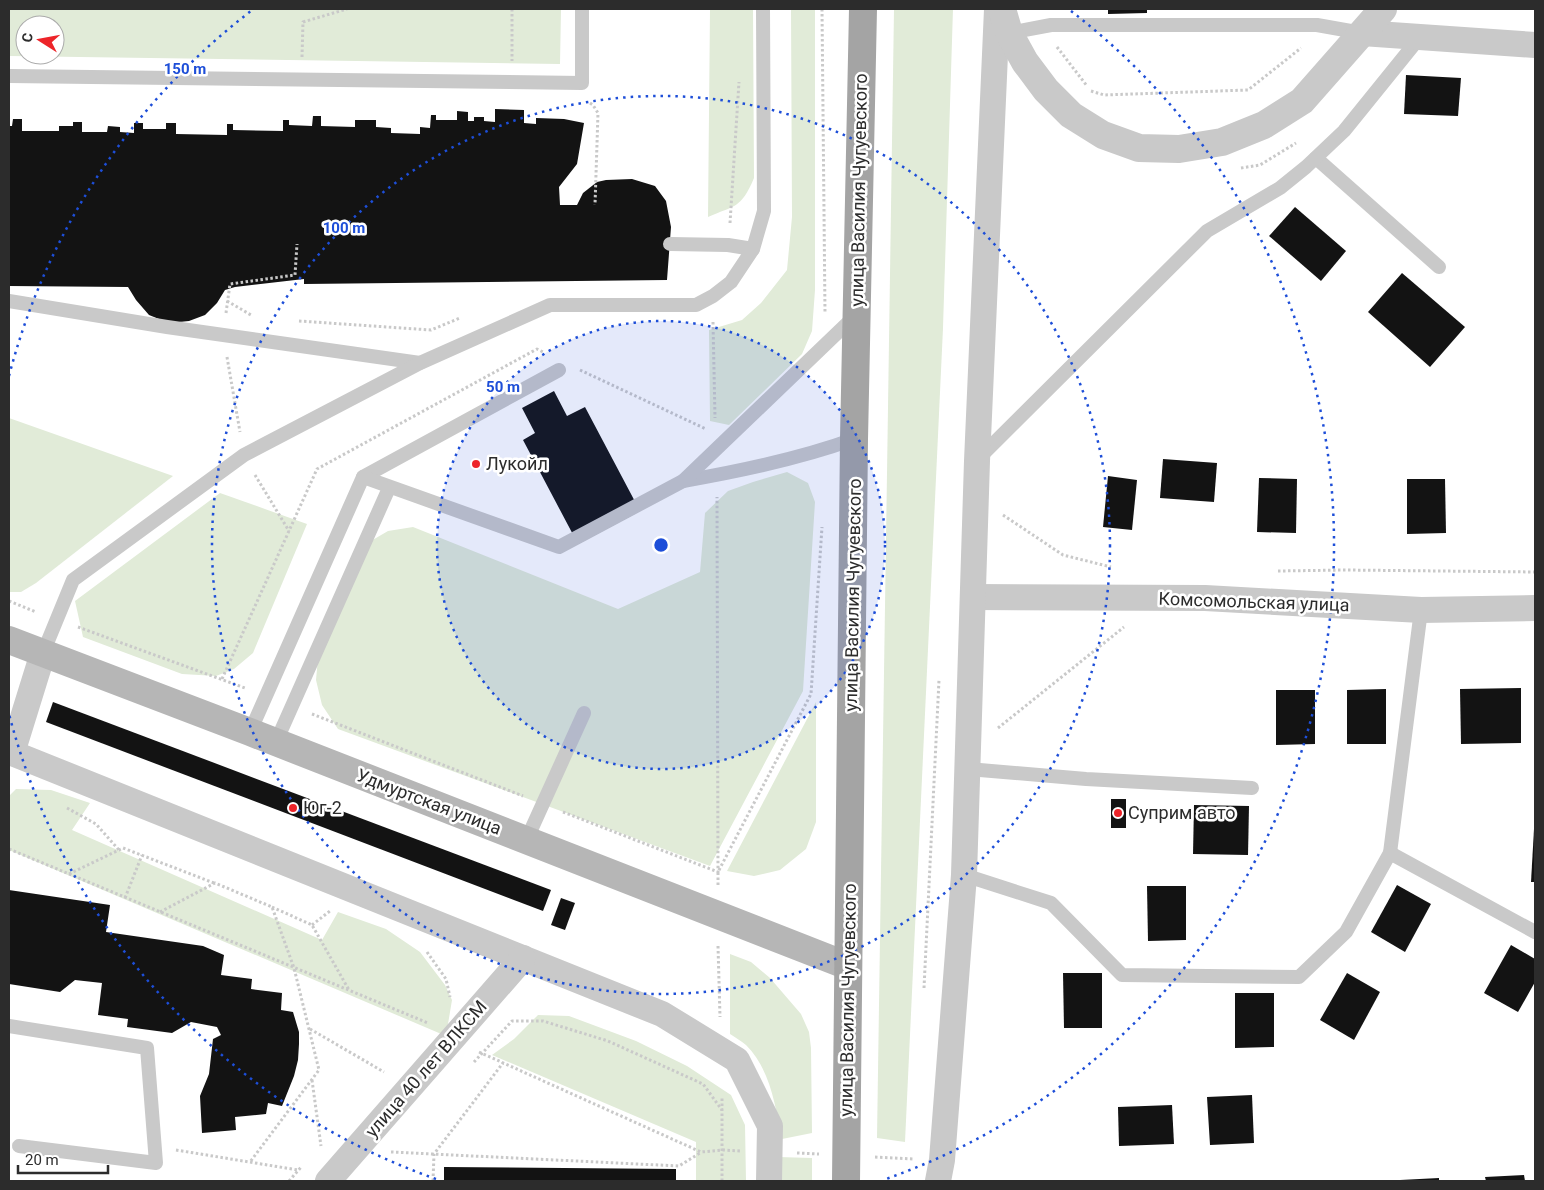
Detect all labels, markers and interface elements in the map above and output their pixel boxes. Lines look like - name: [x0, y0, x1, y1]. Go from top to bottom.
- north arrow: [15, 15, 65, 65]
- text: С: [19, 31, 36, 44]
- text: 150 m: [164, 60, 206, 78]
- street label: улица Василия Чугуевского: [846, 73, 871, 307]
- text: 100 m: [323, 219, 365, 237]
- text: 50 m: [486, 378, 520, 396]
- place label: Лукойл: [486, 453, 548, 474]
- marker: Лукойл: [470, 458, 482, 470]
- street label: улица Василия Чугуевского: [840, 478, 865, 712]
- centre of rings: [652, 536, 670, 554]
- street label: Комсомольская улица: [1158, 588, 1350, 615]
- street label: Удмуртская улица: [354, 764, 505, 839]
- place label: Юг-2: [303, 797, 342, 818]
- marker: Юг-2: [287, 802, 299, 814]
- place label: Суприм авто: [1128, 802, 1235, 823]
- marker: Суприм авто: [1112, 807, 1124, 819]
- street label: улица Василия Чугуевского: [835, 883, 860, 1117]
- street label: улица 40 лет ВЛКСМ: [361, 996, 491, 1141]
- scale bar: [18, 1142, 108, 1174]
- text: 20 m: [25, 1151, 59, 1169]

